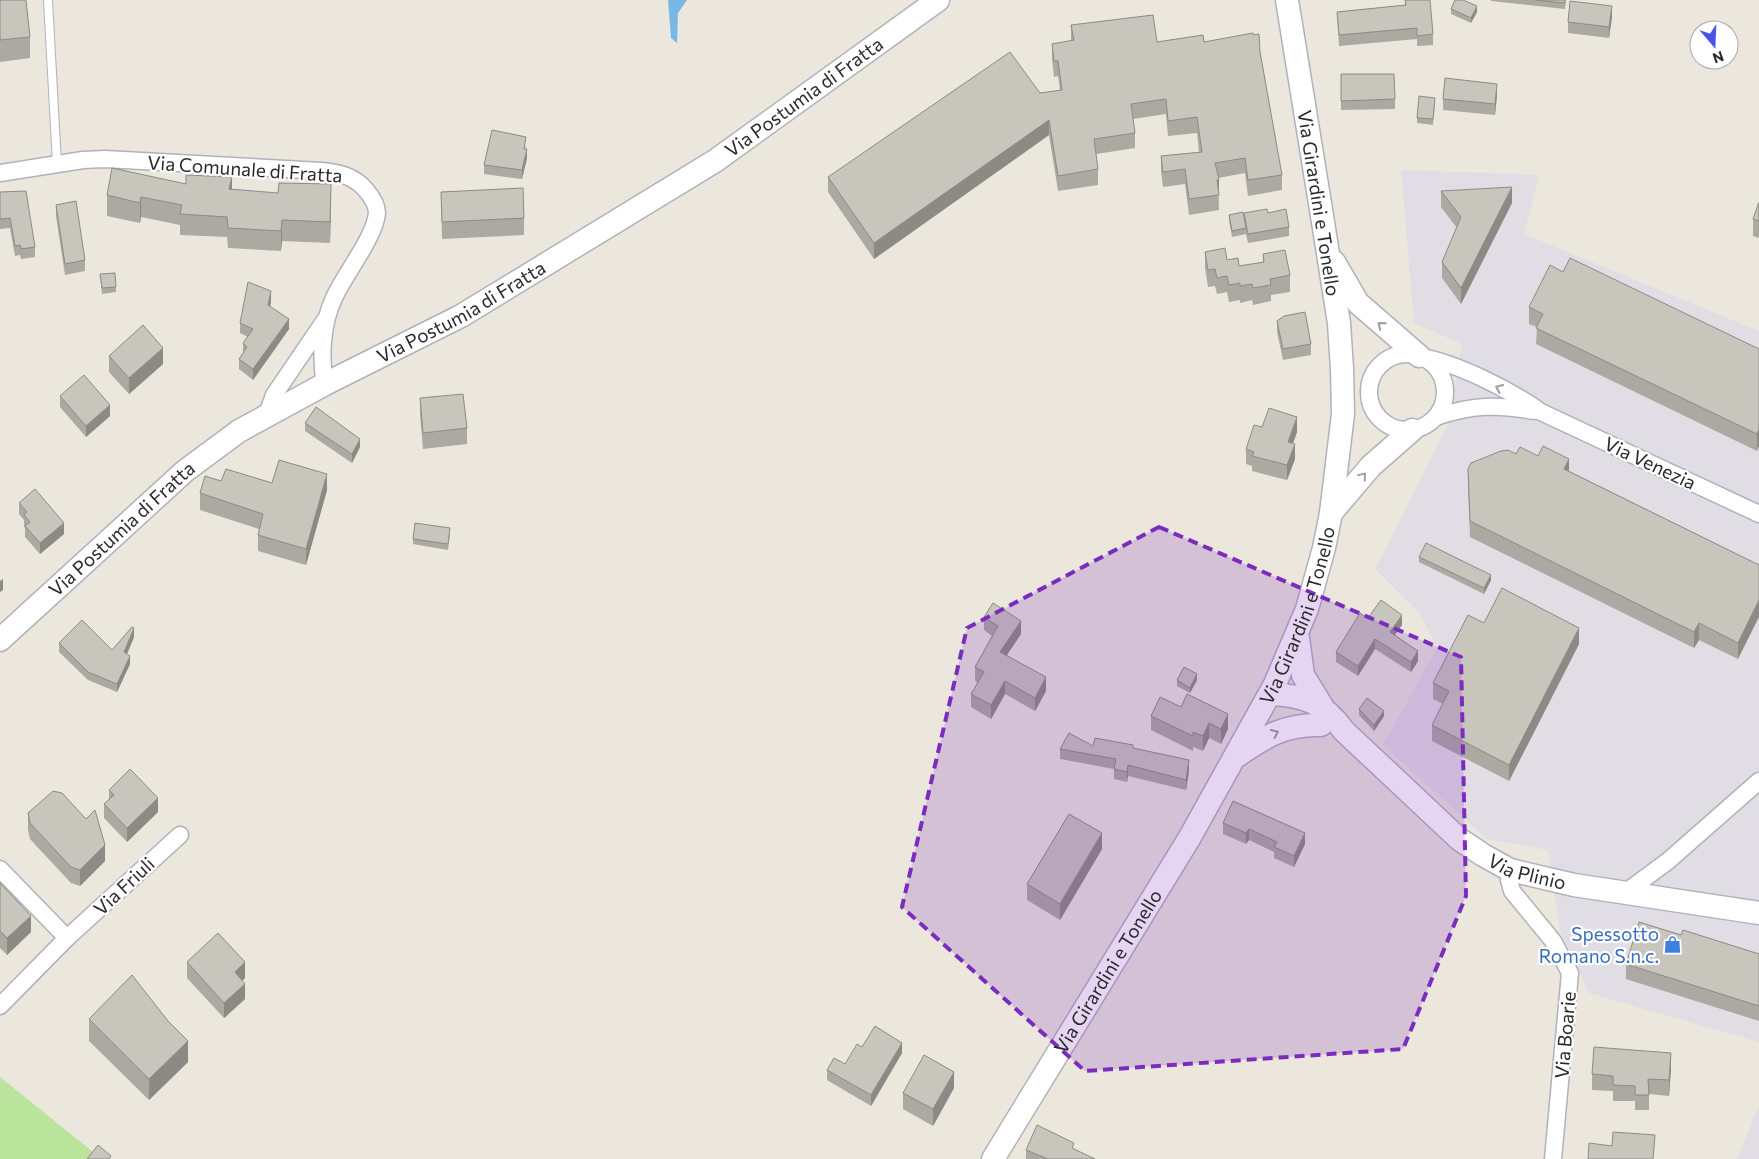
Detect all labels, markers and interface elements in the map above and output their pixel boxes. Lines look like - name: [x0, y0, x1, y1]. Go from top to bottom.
- north arrow: [1689, 20, 1739, 70]
- street label: Via Postumia di Fratta: [720, 32, 887, 161]
- text: N: [1711, 48, 1726, 68]
- street label: Via Girardini e Tonello: [1293, 108, 1346, 297]
- street label: Via Comunale di Fratta: [147, 150, 343, 187]
- street label: Via Postumia di Fratta: [373, 255, 549, 367]
- one-way arrow: [1378, 322, 1387, 330]
- one-way arrow: [1495, 384, 1504, 394]
- street label: Via Venezia: [1601, 431, 1700, 494]
- street label: Via Postumia di Fratta: [44, 456, 199, 601]
- one-way arrow: [1357, 473, 1365, 482]
- street label: Via Girardini e Tonello: [1254, 524, 1339, 708]
- one-way arrow: [1269, 729, 1278, 739]
- street label: Via Plinio: [1484, 848, 1568, 894]
- street label: Via Friuli: [88, 852, 159, 920]
- street label: Via Girardini e Tonello: [1049, 885, 1166, 1057]
- place label: Spessotto Romano S.n.c.: [1539, 922, 1659, 967]
- shop icon: Spessotto Romano S.n.c.: [1663, 935, 1683, 955]
- street label: Via Boarie: [1549, 990, 1580, 1080]

